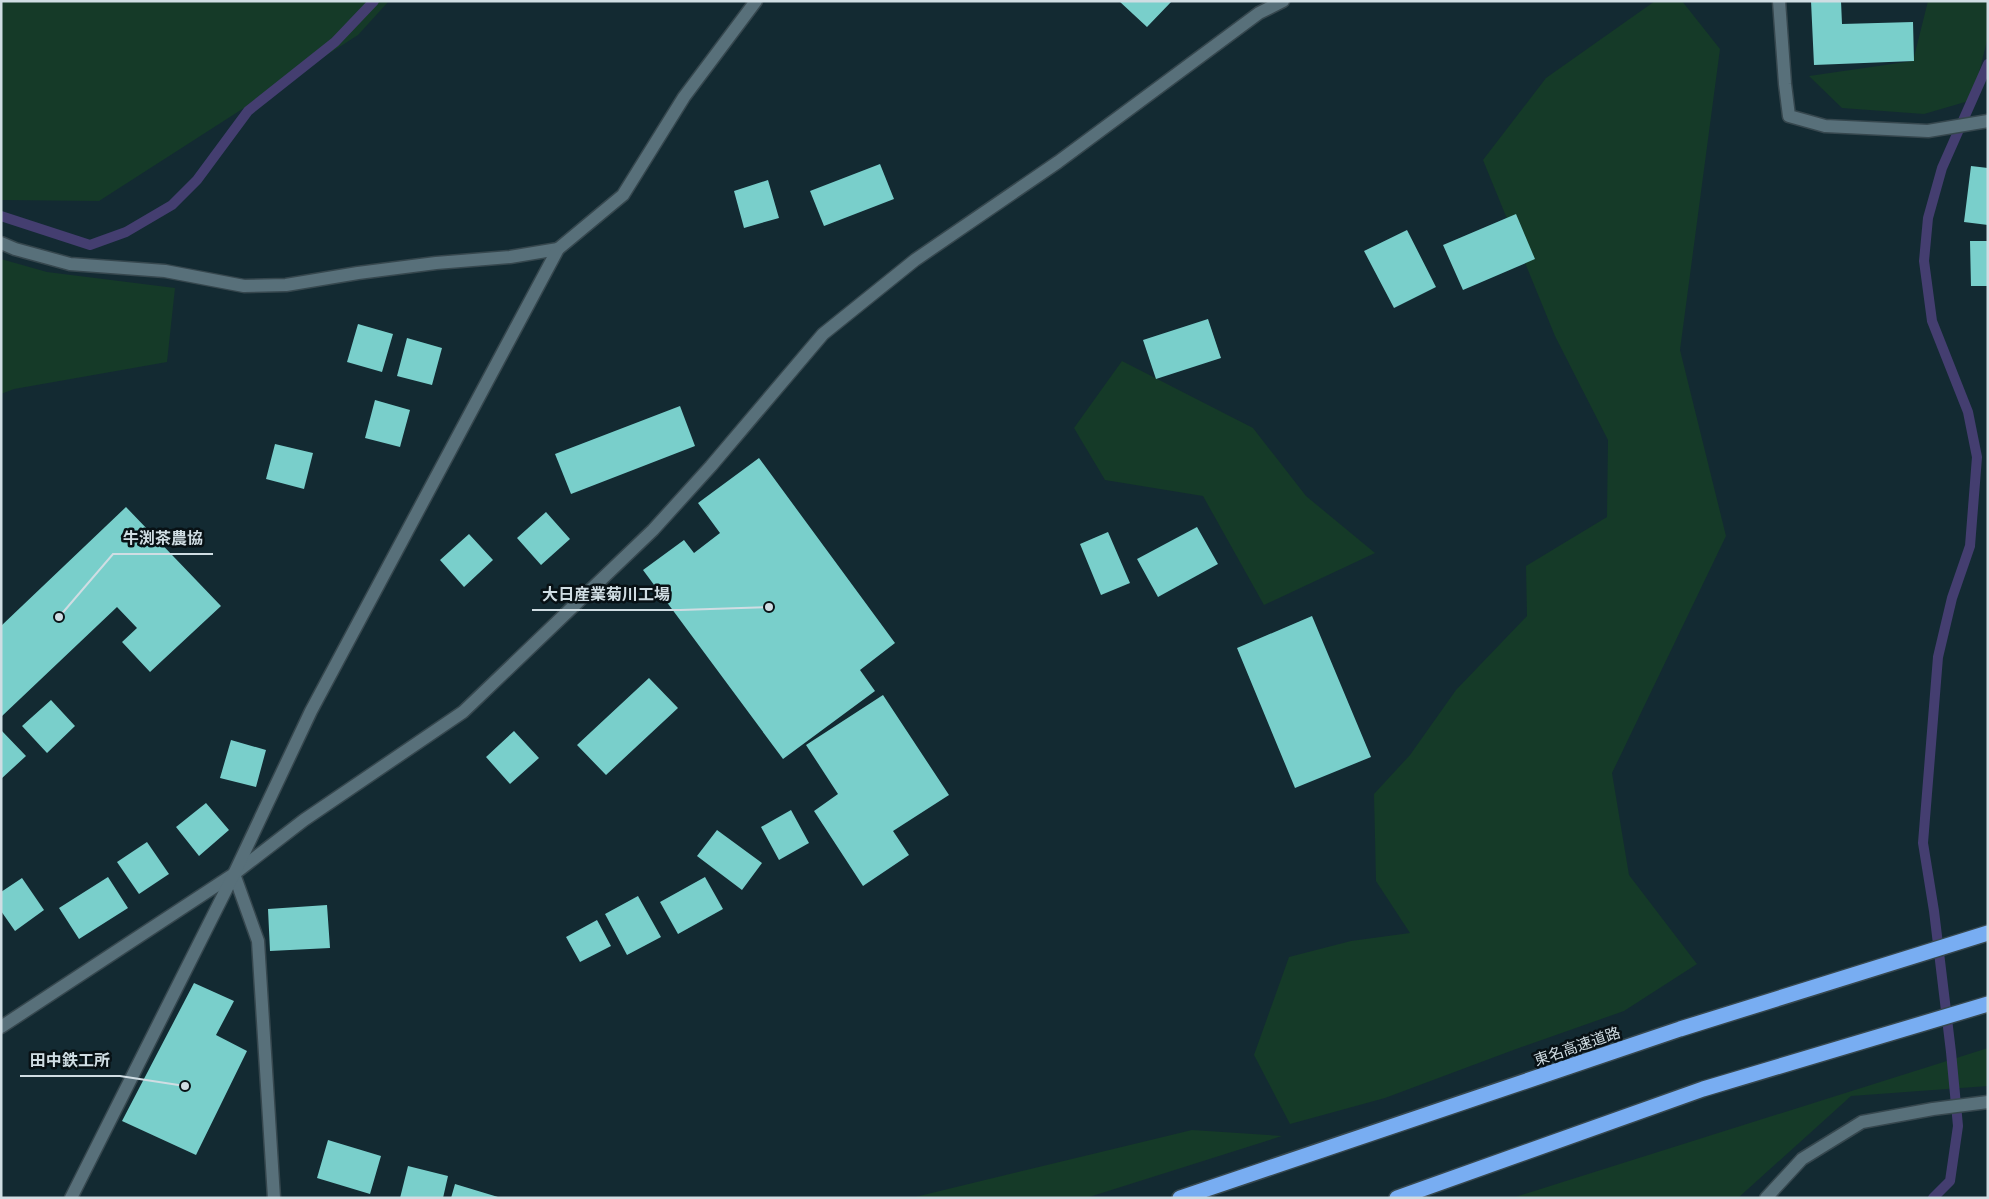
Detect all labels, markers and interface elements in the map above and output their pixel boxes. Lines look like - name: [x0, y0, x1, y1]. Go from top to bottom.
- callout: 牛渕茶農協: [113, 523, 213, 554]
- text: 牛渕茶農協: [123, 528, 203, 548]
- callout: 大日産業菊川工場: [532, 579, 680, 610]
- text: 大日産業菊川工場: [542, 584, 670, 604]
- street label: 東名高速道路: [1531, 1022, 1623, 1070]
- callout: 田中鉄工所: [20, 1045, 120, 1076]
- text: 田中鉄工所: [30, 1050, 110, 1070]

